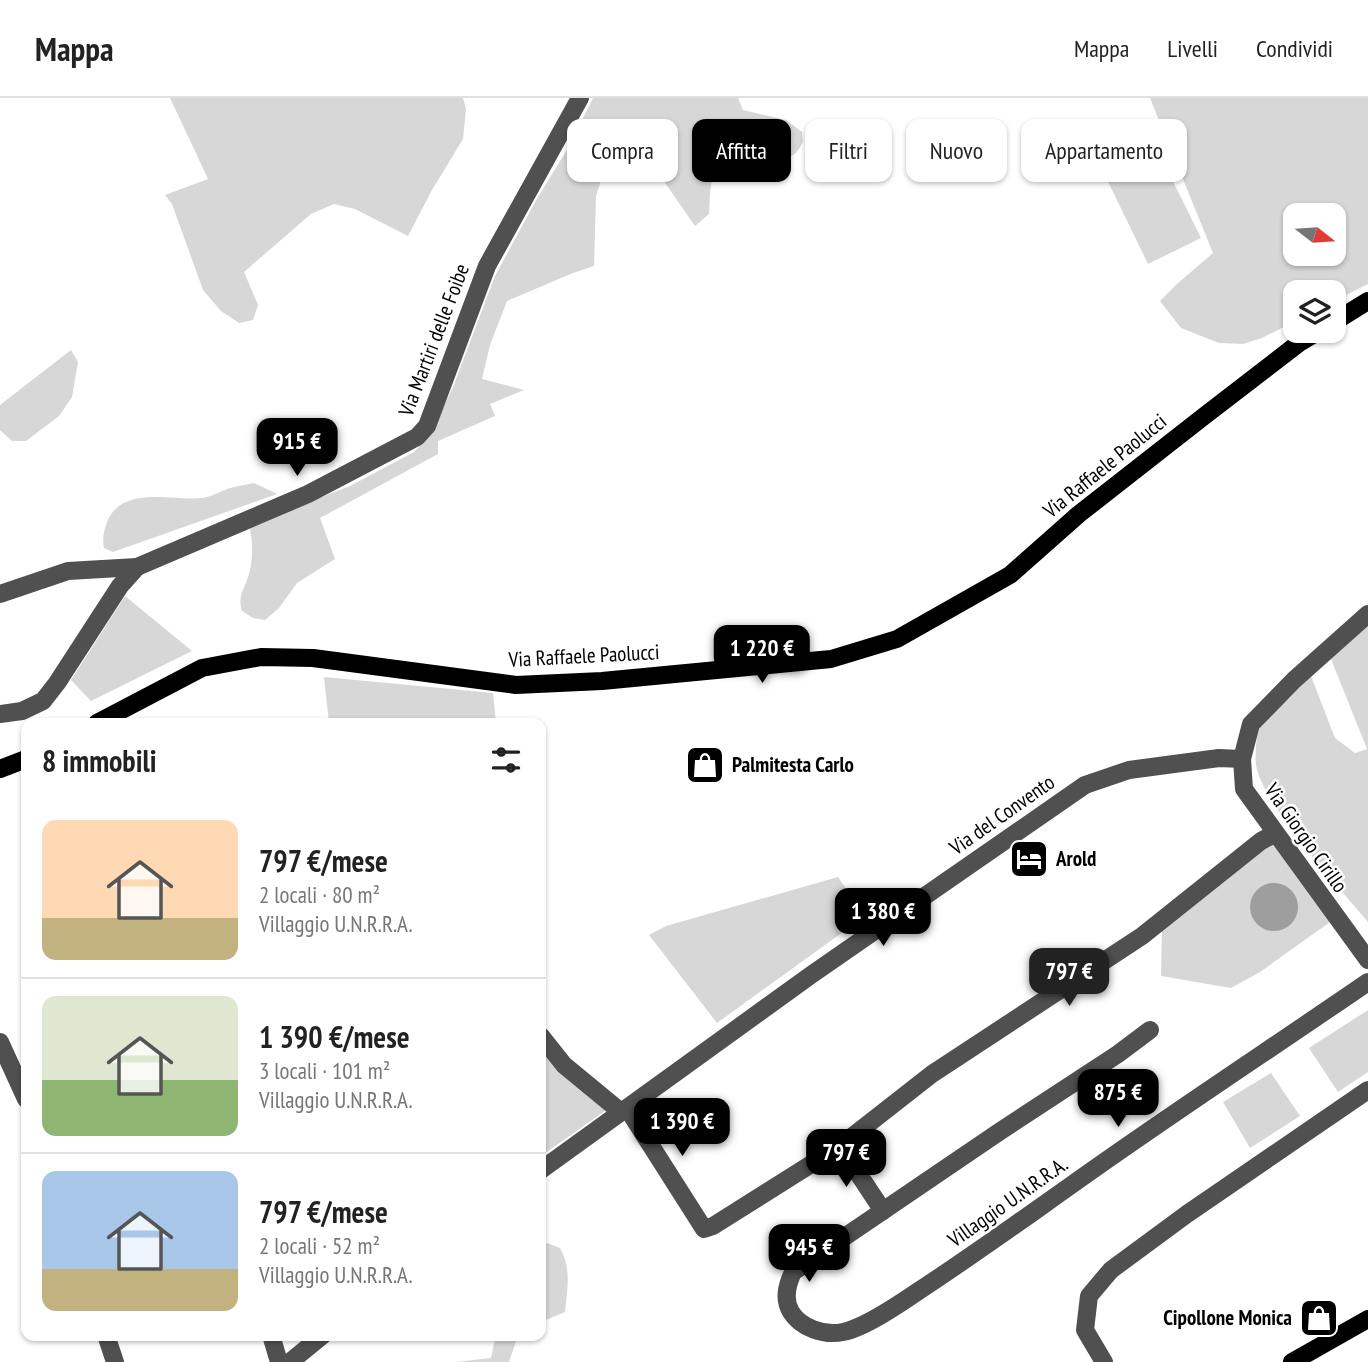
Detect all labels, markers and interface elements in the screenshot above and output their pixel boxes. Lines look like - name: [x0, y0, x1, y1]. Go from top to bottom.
- text: Mappa: [35, 27, 114, 70]
- text: Mappa: [1074, 33, 1129, 64]
- text: Livelli: [1167, 33, 1218, 64]
- text: Condividi: [1256, 33, 1333, 64]
- chip: Compra: [567, 119, 678, 182]
- chip: Affitta: [692, 119, 791, 182]
- chip: Filtri: [805, 119, 892, 182]
- chip: Nuovo: [906, 119, 1007, 182]
- chip: Appartamento: [1021, 119, 1187, 182]
- north arrow: [1283, 203, 1346, 266]
- map controls: [1283, 203, 1346, 343]
- street label: Via Martiri delle Foibe: [392, 260, 475, 421]
- button: layers: [1283, 280, 1346, 343]
- street label: Via Raffaele Paolucci: [1037, 408, 1172, 524]
- pin: 915 €: [248, 418, 346, 478]
- text: 915 €: [273, 426, 321, 455]
- pin: 1 220 €: [697, 626, 827, 685]
- text: 1 220 €: [730, 633, 794, 662]
- street label: Via Raffaele Paolucci: [507, 638, 660, 673]
- text: 8 immobili: [42, 741, 156, 780]
- icon: filters: [487, 741, 525, 779]
- shop icon: Palmitesta Carlo: [684, 744, 726, 786]
- place label: Palmitesta Carlo: [732, 751, 854, 778]
- street label: Via del Convento: [943, 768, 1060, 861]
- street label: Via Giorgio Cirillo: [1258, 777, 1354, 898]
- hotel icon: Arold: [1008, 838, 1050, 880]
- text: 797 €/mese: [259, 841, 388, 880]
- place label: Arold: [1055, 845, 1096, 872]
- icon: home: [98, 848, 182, 932]
- text: 2 locali · 80 m²: [259, 880, 380, 909]
- pin: 1 380 €: [818, 888, 948, 948]
- text: 1 380 €: [851, 896, 915, 925]
- text: Villaggio U.N.R.R.A.: [259, 909, 412, 938]
- pin: 797 €: [1020, 948, 1118, 1008]
- text: 797 €: [1045, 956, 1093, 985]
- text: 1 390 €/mese: [259, 1017, 410, 1056]
- icon: home: [98, 1024, 182, 1108]
- text: 3 locali · 101 m²: [259, 1056, 390, 1085]
- pin: 875 €: [1069, 1070, 1167, 1129]
- text: 875 €: [1094, 1077, 1142, 1106]
- text: Villaggio U.N.R.R.A.: [259, 1085, 412, 1114]
- pin: 1 390 €: [617, 1098, 747, 1158]
- text: 1 390 €: [650, 1106, 714, 1135]
- pin: 797 €: [797, 1130, 895, 1189]
- text: 797 €: [822, 1137, 870, 1166]
- street label: Villaggio U.N.R.R.A.: [942, 1150, 1073, 1253]
- text: 797 €/mese: [259, 1192, 388, 1231]
- icon: home: [98, 1199, 182, 1283]
- pin: 945 €: [760, 1224, 858, 1284]
- text: 2 locali · 52 m²: [259, 1231, 380, 1260]
- text: 945 €: [785, 1232, 833, 1261]
- text: Villaggio U.N.R.R.A.: [259, 1260, 412, 1289]
- shop icon: Cipollone Monica: [1298, 1297, 1340, 1339]
- place label: Cipollone Monica: [1163, 1304, 1292, 1331]

